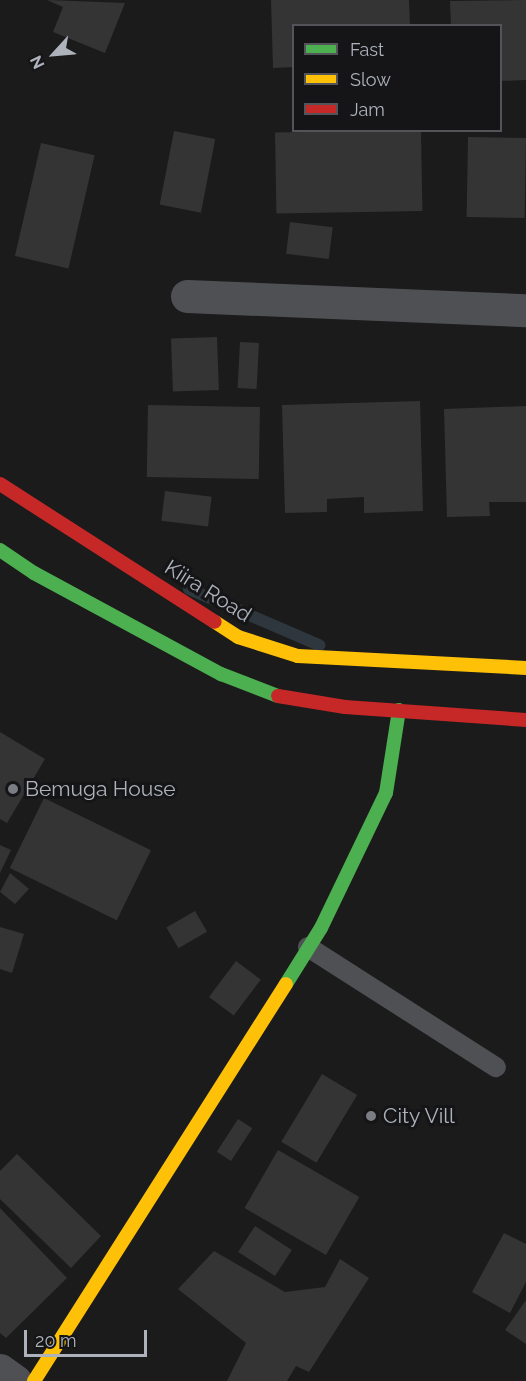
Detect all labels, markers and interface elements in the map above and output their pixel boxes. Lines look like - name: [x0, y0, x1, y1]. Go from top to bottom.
- north arrow: [24, 24, 84, 84]
- legend: [292, 24, 502, 132]
- text: Fast: [350, 39, 384, 60]
- text: N: [26, 52, 49, 72]
- text: Slow: [350, 69, 391, 90]
- text: Jam: [350, 99, 385, 120]
- street label: Kiira Road: [160, 555, 256, 627]
- place label: Bemuga House: [25, 776, 176, 802]
- marker: Bemuga House: [6, 782, 20, 796]
- place label: City Vill: [383, 1103, 456, 1129]
- marker: City Vill: [364, 1109, 378, 1123]
- scale bar: [27, 1318, 150, 1356]
- text: 20 m: [35, 1330, 77, 1351]

